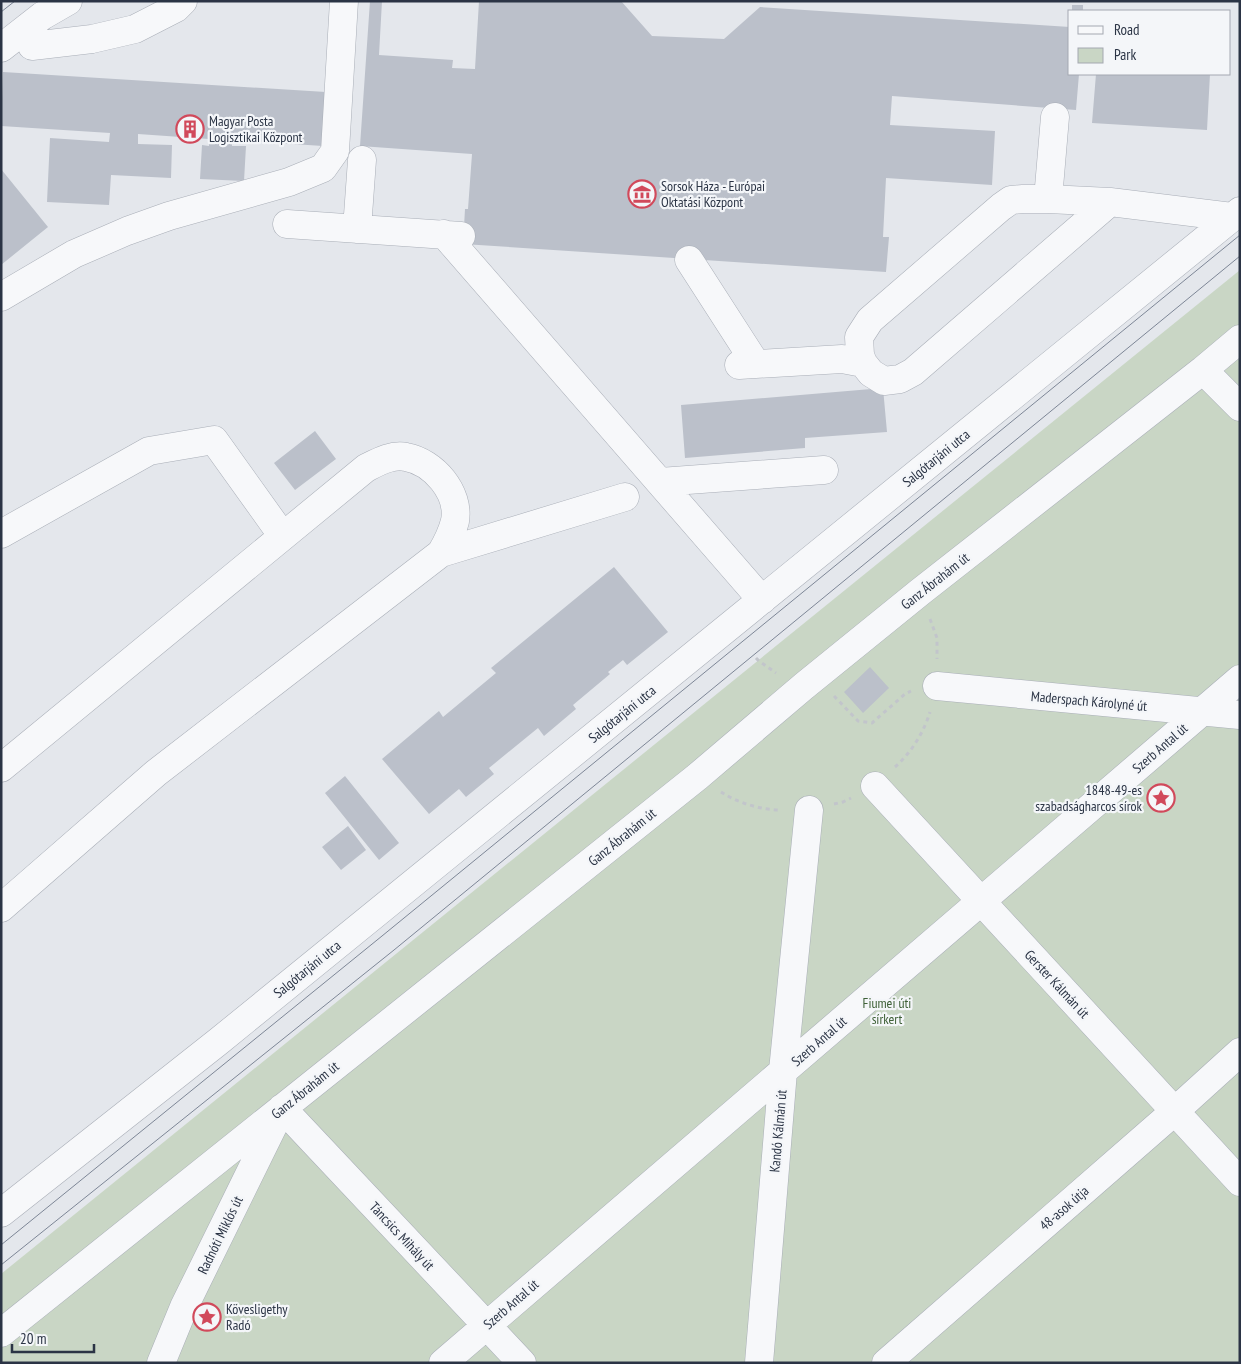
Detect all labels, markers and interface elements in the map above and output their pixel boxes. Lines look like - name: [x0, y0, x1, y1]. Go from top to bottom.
- legend: [1068, 10, 1231, 75]
- text: Road: [1114, 20, 1140, 39]
- text: Park: [1114, 45, 1136, 64]
- place label: Magyar Posta Logisztikai Központ: [209, 112, 303, 146]
- building icon: Magyar Posta Logisztikai Központ: [175, 114, 205, 144]
- place label: Sorsok Háza - Európai Oktatási Központ: [661, 177, 765, 211]
- museum icon: Sorsok Háza - Európai Oktatási Központ: [627, 179, 657, 209]
- street label: Salgótarjáni utca: [899, 425, 973, 491]
- street label: Ganz Ábrahám út: [897, 549, 973, 613]
- street label: Salgótarjáni utca: [585, 681, 659, 747]
- street label: Maderspach Károlyné út: [1030, 687, 1148, 715]
- street label: Szerb Antal út: [1129, 719, 1191, 777]
- place label: 1848-49-es szabadságharcos sírok: [1035, 781, 1143, 815]
- place icon: 1848-49-es szabadságharcos sírok: [1146, 783, 1176, 813]
- street label: Ganz Ábrahám út: [585, 804, 660, 870]
- street label: Salgótarjáni utca: [270, 936, 344, 1002]
- street label: Gerster Kálmán út: [1021, 946, 1093, 1022]
- park label: Fiumei úti sírkert: [863, 994, 911, 1028]
- street label: Szerb Antal út: [788, 1012, 850, 1070]
- street label: Ganz Ábrahám út: [268, 1057, 343, 1123]
- street label: Kandó Kálmán út: [765, 1089, 791, 1173]
- street label: 48-asok útja: [1036, 1182, 1092, 1234]
- street label: Radnóti Miklós út: [193, 1193, 247, 1277]
- street label: Táncsics Mihály út: [366, 1198, 438, 1274]
- street label: Szerb Antal út: [480, 1275, 542, 1333]
- place label: Kövesligethy Radó: [226, 1300, 288, 1334]
- place icon: Kövesligethy Radó: [192, 1302, 222, 1332]
- scale bar: [12, 1322, 95, 1354]
- text: 20 m: [20, 1329, 46, 1348]

